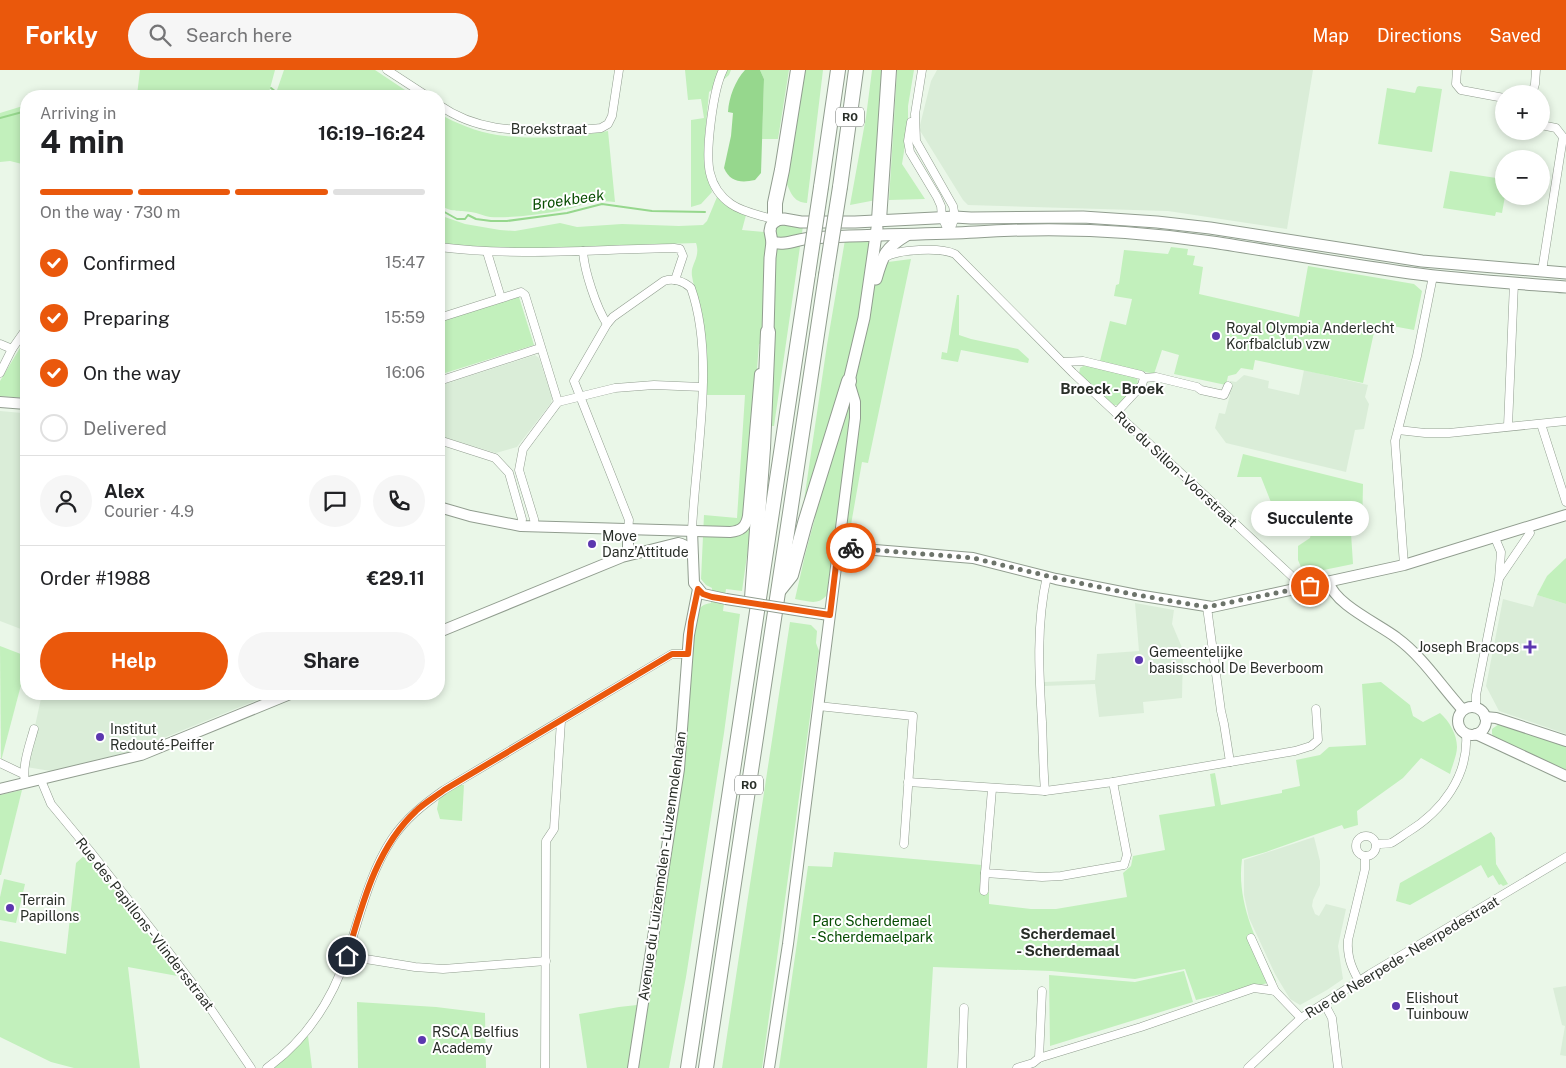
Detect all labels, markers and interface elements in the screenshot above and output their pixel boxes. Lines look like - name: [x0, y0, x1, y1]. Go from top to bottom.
- search box: [128, 13, 478, 58]
- text: Forkly: [25, 21, 98, 49]
- icon: search: [146, 21, 174, 49]
- text: Search here: [186, 24, 292, 46]
- text: Map: [1312, 25, 1349, 46]
- text: Directions: [1377, 25, 1462, 46]
- text: Saved: [1490, 25, 1541, 46]
- map controls: [1495, 85, 1550, 205]
- button: +: [1495, 85, 1550, 140]
- text: Arriving in: [40, 104, 116, 123]
- road number: R0: [836, 108, 864, 126]
- street label: Broekstraat: [511, 121, 587, 137]
- text: 16:19–16:24: [318, 122, 425, 144]
- text: 4 min: [40, 123, 124, 160]
- button: −: [1495, 150, 1550, 205]
- water label: Broekbeek: [531, 186, 606, 213]
- text: On the way · 730 m: [40, 203, 180, 222]
- icon: check: [40, 249, 68, 277]
- text: Confirmed: [83, 252, 176, 274]
- text: 15:47: [385, 253, 425, 272]
- icon: check: [40, 304, 68, 332]
- text: Preparing: [83, 307, 170, 329]
- text: 15:59: [384, 308, 425, 327]
- place label: Royal Olympia Anderlecht Korfbalclub vzw: [1226, 320, 1395, 352]
- marker: Royal Olympia Anderlecht Korfbalclub vzw: [1210, 330, 1222, 342]
- icon: check: [40, 359, 68, 387]
- text: On the way: [83, 362, 181, 384]
- text: 16:06: [385, 363, 425, 382]
- district label: Broeck - Broek: [1060, 380, 1164, 397]
- street label: Rue du Sillon - Voorstraat: [1112, 408, 1240, 530]
- text: Delivered: [83, 417, 167, 439]
- button: person: [40, 475, 92, 527]
- button: chat: [309, 475, 361, 527]
- button: phone: [373, 475, 425, 527]
- text: Alex: [104, 480, 145, 502]
- callout: Succulente: [1251, 501, 1369, 536]
- text: Courier · 4.9: [104, 502, 194, 521]
- text: Succulente: [1267, 509, 1353, 528]
- courier: [826, 523, 876, 573]
- place label: Move Danz’Attitude: [602, 528, 689, 560]
- icon: bike: [837, 534, 865, 562]
- marker: Move Danz’Attitude: [586, 538, 598, 550]
- pin: [1289, 565, 1331, 607]
- text: Order #1988: [40, 567, 151, 589]
- text: €29.11: [367, 567, 425, 589]
- icon: bag: [1296, 572, 1324, 600]
- button: Help: [40, 632, 228, 690]
- button: Share: [238, 632, 425, 690]
- place label: Joseph Bracops: [1418, 639, 1519, 655]
- marker: Joseph Bracops: [1523, 640, 1537, 654]
- place label: Gemeentelijke basisschool De Beverboom: [1149, 644, 1323, 676]
- marker: Gemeentelijke basisschool De Beverboom: [1133, 654, 1145, 666]
- place label: Institut Redouté-Peiffer: [110, 721, 214, 753]
- street label: Avenue du Luizenmolen - Luizenmolenlaan: [635, 730, 689, 1002]
- marker: Institut Redouté-Peiffer: [94, 731, 106, 743]
- road number: R0: [735, 776, 763, 794]
- street label: Rue des Papillons - Vlindersstraat: [73, 835, 217, 1013]
- place label: Terrain Papillons: [20, 892, 79, 924]
- street label: Rue de Neerpede - Neerpedestraat: [1302, 893, 1502, 1021]
- marker: Terrain Papillons: [4, 902, 16, 914]
- park label: Parc Scherdemael - Scherdemaelpark: [811, 913, 933, 945]
- district label: Scherdemael - Scherdemaal: [1016, 925, 1120, 959]
- pin: [326, 935, 368, 977]
- icon: home: [333, 942, 361, 970]
- place label: Elishout Tuinbouw: [1406, 990, 1469, 1022]
- marker: Elishout Tuinbouw: [1390, 1000, 1402, 1012]
- place label: RSCA Belfius Academy: [432, 1024, 518, 1056]
- marker: RSCA Belfius Academy: [416, 1034, 428, 1046]

